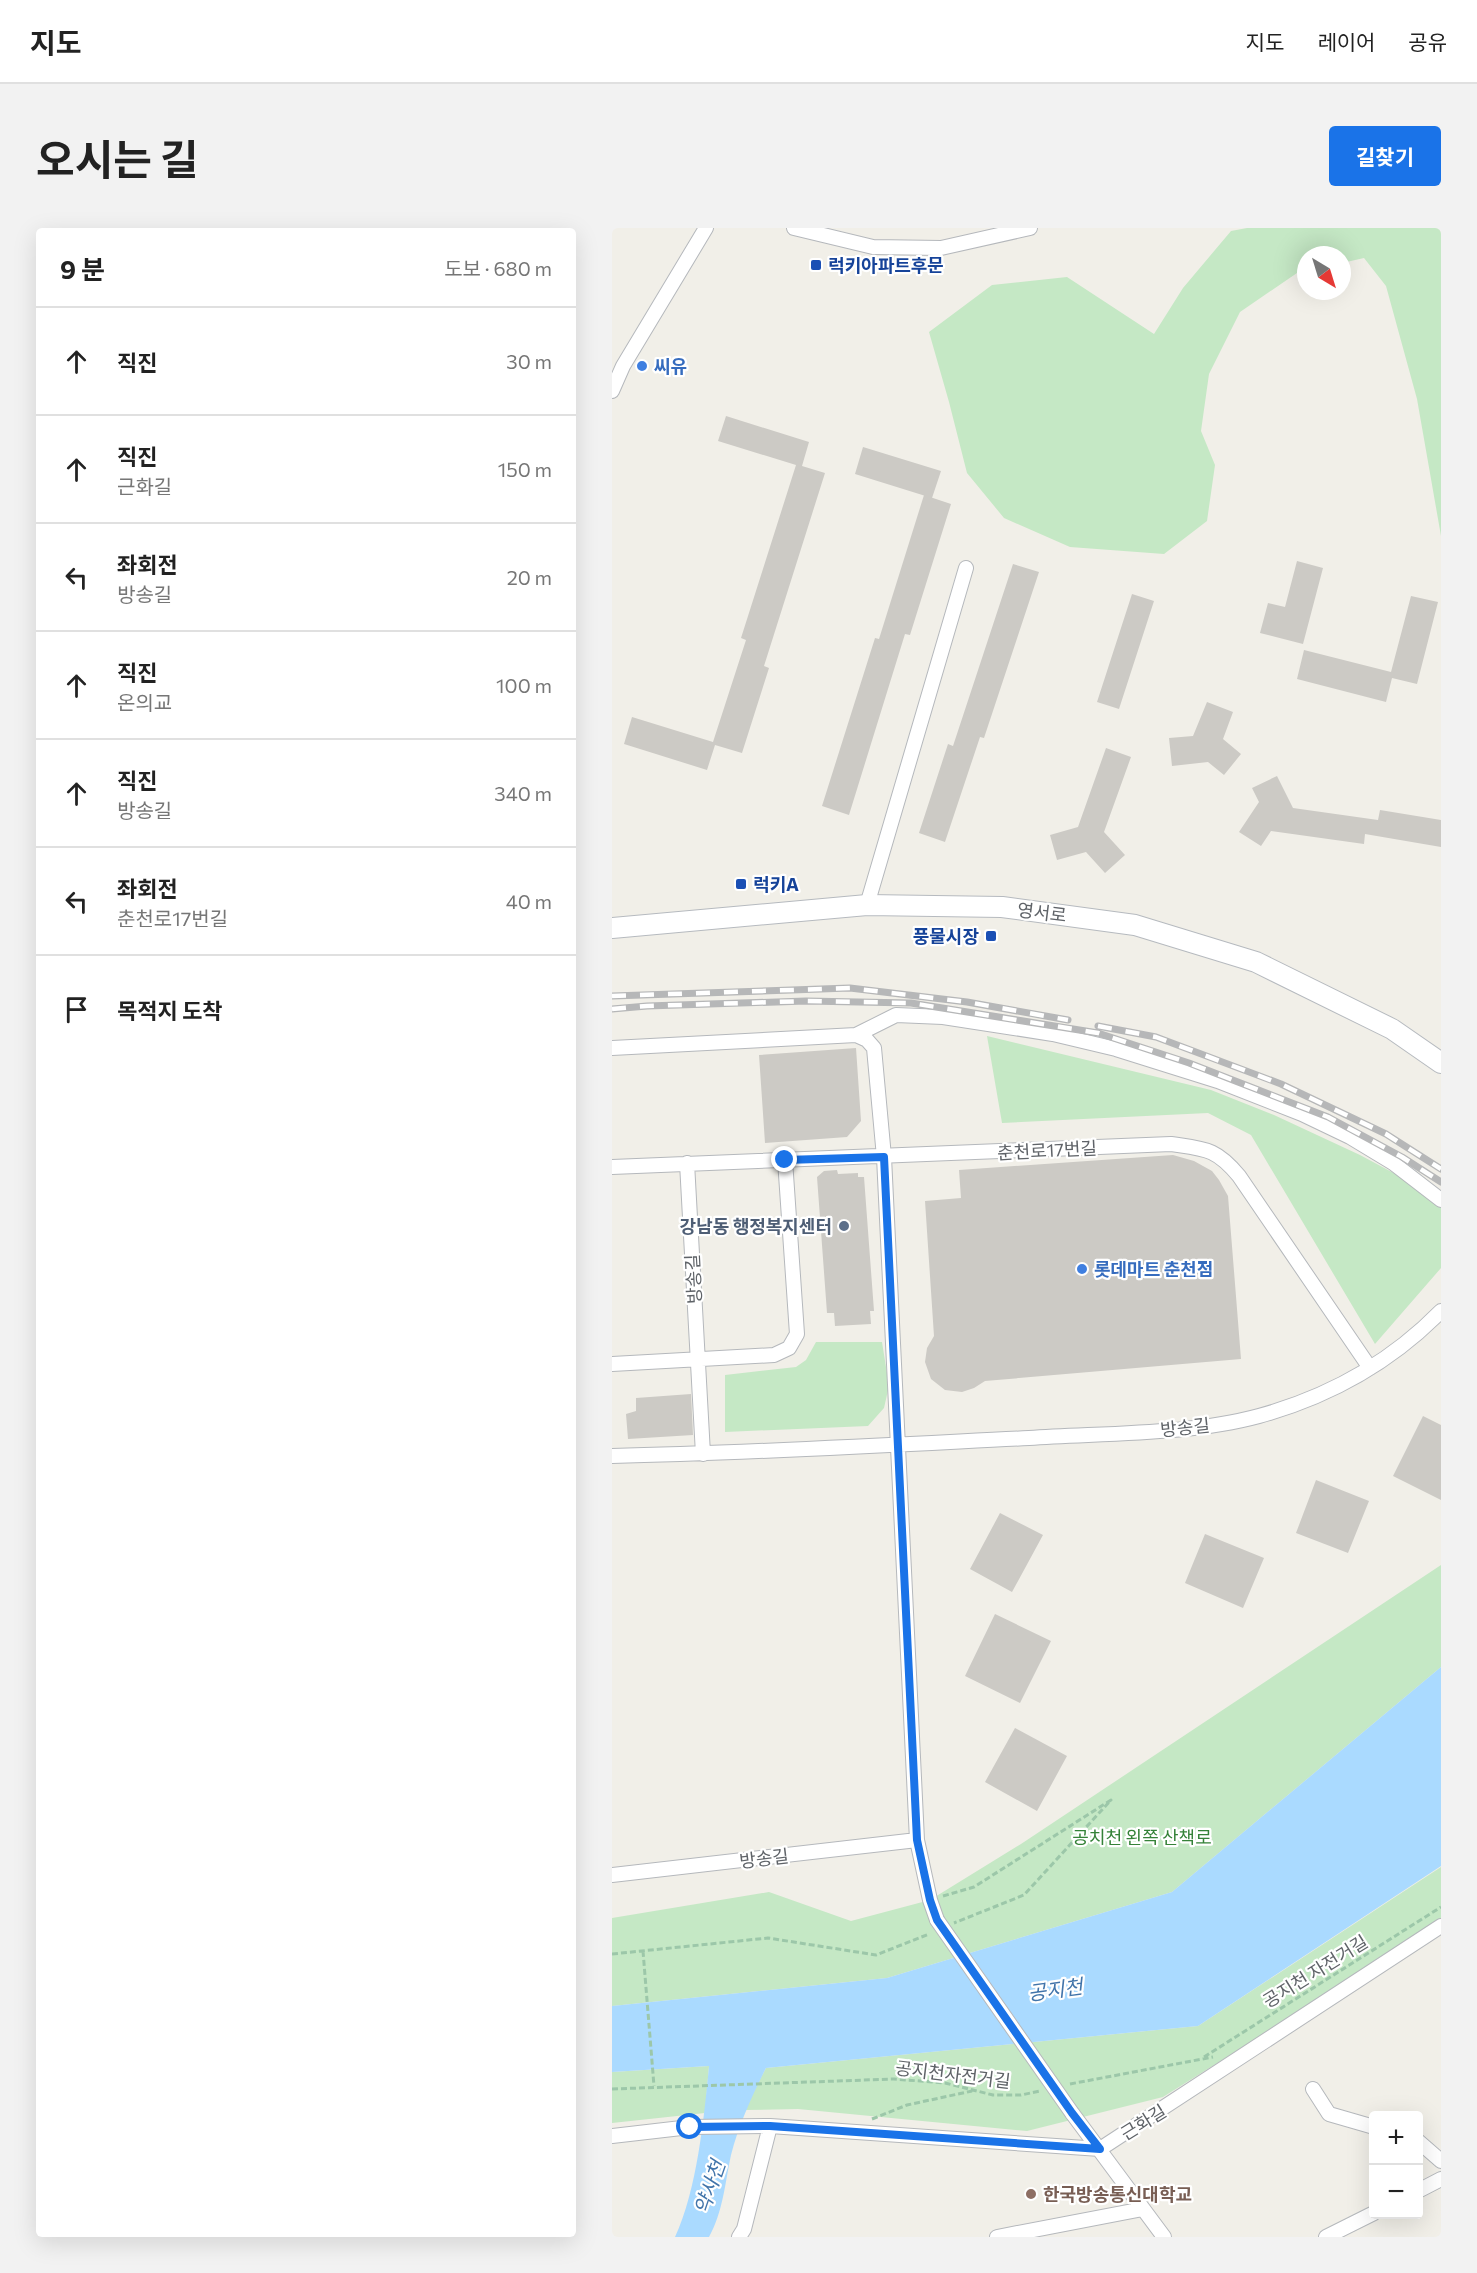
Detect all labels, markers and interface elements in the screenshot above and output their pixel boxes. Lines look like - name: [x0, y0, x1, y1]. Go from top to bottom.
- text: 지도: [30, 25, 82, 59]
- text: 지도: [1246, 29, 1284, 54]
- text: 레이어: [1317, 29, 1375, 54]
- text: 공유: [1408, 29, 1447, 54]
- button: 길찾기: [1329, 126, 1441, 186]
- text: 오시는 길: [36, 132, 199, 184]
- north arrow: [1297, 246, 1351, 300]
- text: 9 분: [60, 253, 105, 284]
- place label: 럭키아파트후문: [828, 254, 944, 276]
- text: 도보 · 680 m: [444, 256, 552, 280]
- marker: 럭키아파트후문: [809, 258, 823, 272]
- icon: ahead: [60, 345, 93, 378]
- text: 직진: [117, 349, 157, 376]
- text: 30 m: [506, 349, 552, 373]
- place label: 씨유: [654, 355, 687, 377]
- marker: 씨유: [635, 359, 649, 373]
- text: 직진: [117, 443, 157, 470]
- icon: ahead: [60, 453, 93, 486]
- text: 150 m: [498, 457, 552, 481]
- text: 근화길: [117, 474, 172, 498]
- text: 좌회전: [117, 551, 178, 578]
- icon: left: [60, 561, 93, 594]
- text: 20 m: [507, 565, 552, 589]
- text: 방송길: [117, 582, 172, 606]
- text: 직진: [117, 659, 157, 686]
- icon: ahead: [60, 669, 93, 702]
- text: 100 m: [496, 673, 552, 697]
- text: 온의교: [117, 690, 172, 714]
- text: 직진: [117, 767, 157, 794]
- icon: ahead: [60, 777, 93, 810]
- text: 340 m: [494, 781, 552, 805]
- text: 방송길: [117, 798, 172, 822]
- place label: 럭키A: [753, 873, 799, 895]
- text: 좌회전: [117, 875, 178, 902]
- marker: 럭키A: [734, 877, 748, 891]
- icon: left: [60, 885, 93, 918]
- text: 40 m: [506, 889, 552, 913]
- street label: 영서로: [1016, 898, 1068, 926]
- text: 춘천로17번길: [117, 906, 228, 930]
- place label: 풍물시장: [913, 925, 979, 947]
- marker: 풍물시장: [984, 929, 998, 943]
- icon: arrive: [60, 993, 93, 1026]
- text: 목적지 도착: [117, 997, 222, 1024]
- street label: 춘천로17번길: [996, 1136, 1098, 1164]
- route end: [771, 1146, 797, 1172]
- place label: 강남동 행정복지센터: [680, 1215, 832, 1237]
- marker: 강남동 행정복지센터: [837, 1219, 851, 1233]
- street label: 방송길: [681, 1254, 705, 1304]
- place label: 롯데마트 춘천점: [1094, 1258, 1213, 1280]
- marker: 롯데마트 춘천점: [1075, 1262, 1089, 1276]
- street label: 방송길: [1159, 1413, 1211, 1441]
- park label: 공치천 왼쪽 산책로: [1072, 1826, 1212, 1848]
- street label: 방송길: [738, 1844, 790, 1872]
- street label: 공지천 자전거길: [1259, 1930, 1371, 2012]
- water label: 공지천: [1026, 1973, 1087, 2005]
- street label: 공지천자전거길: [894, 2056, 1012, 2092]
- street label: 근화길: [1116, 2100, 1170, 2144]
- map controls: [1369, 2111, 1423, 2219]
- button: +: [1369, 2111, 1423, 2165]
- route start: [676, 2113, 702, 2139]
- water label: 약사천: [689, 2155, 730, 2217]
- button: −: [1369, 2165, 1423, 2219]
- place label: 한국방송통신대학교: [1043, 2183, 1192, 2205]
- marker: 한국방송통신대학교: [1024, 2187, 1038, 2201]

